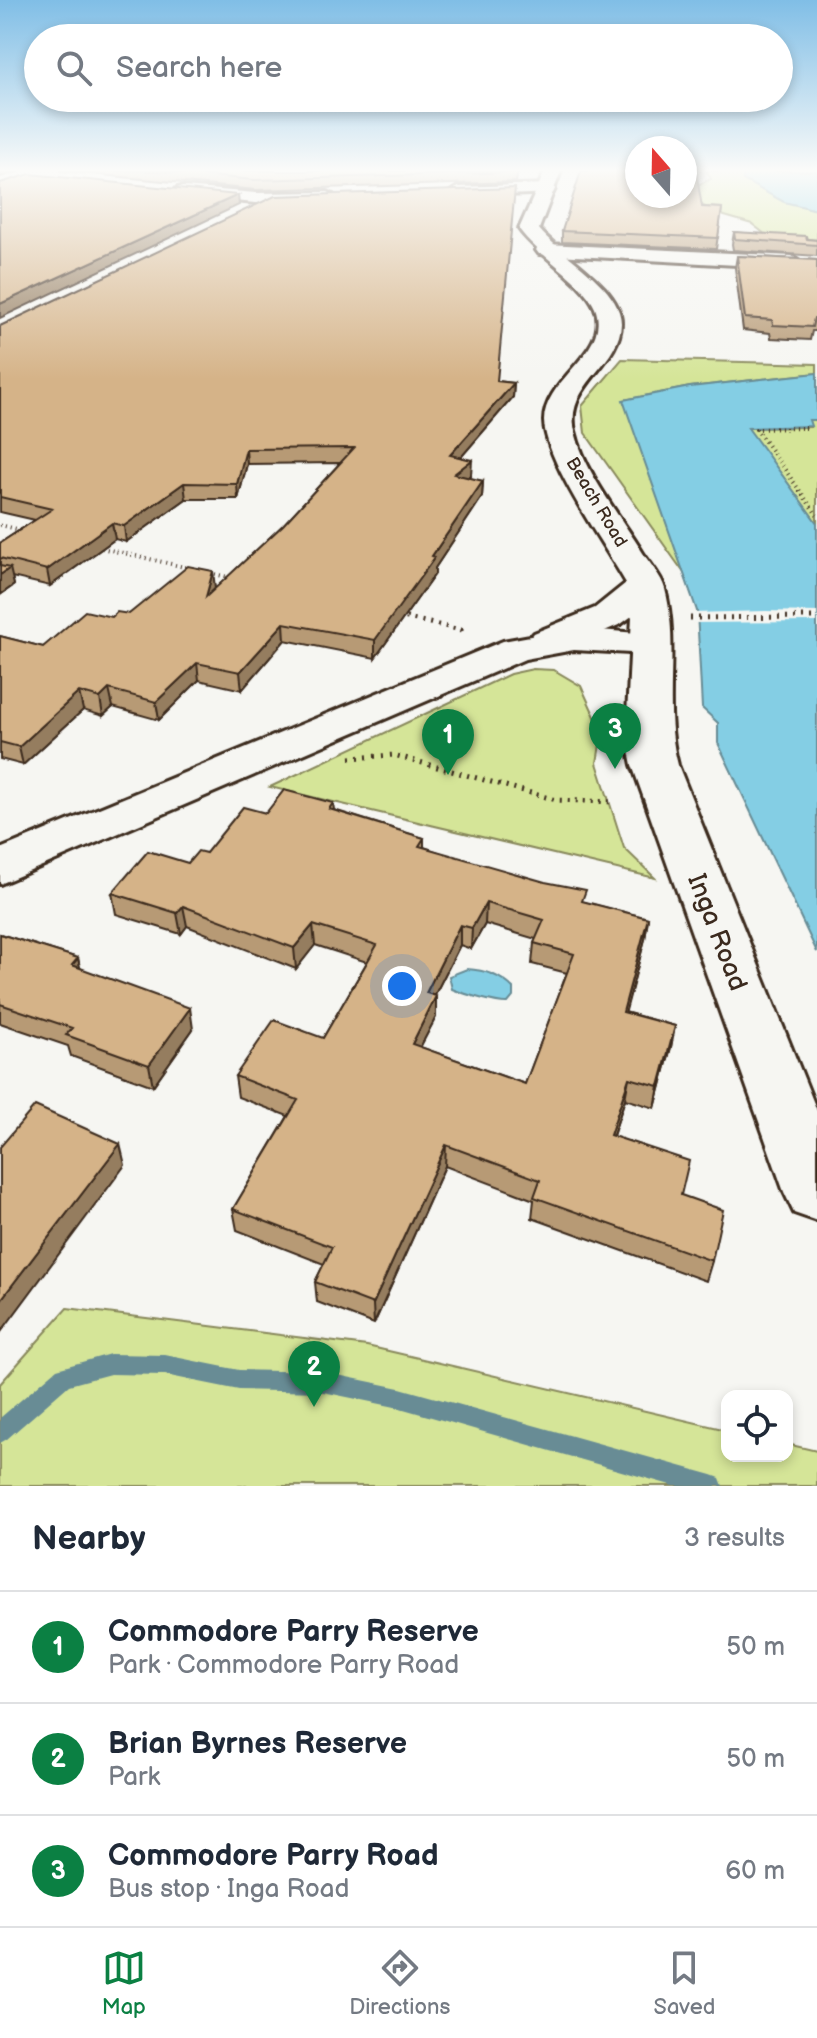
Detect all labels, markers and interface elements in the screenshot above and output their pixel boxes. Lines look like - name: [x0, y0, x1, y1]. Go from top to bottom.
- search box: [24, 24, 793, 112]
- icon: search: [52, 46, 96, 90]
- text: Search here: [116, 50, 282, 86]
- north arrow: [625, 136, 697, 208]
- street label: Beach Road: [562, 454, 632, 551]
- pin: 3: [589, 703, 641, 769]
- pin: 1: [422, 709, 474, 775]
- street label: Inga Road: [680, 870, 753, 995]
- your location: [382, 966, 422, 1006]
- pin: 2: [288, 1341, 340, 1407]
- map controls: [721, 1390, 793, 1462]
- button: locate: [721, 1390, 793, 1462]
- text: Nearby: [32, 1518, 146, 1559]
- text: 3 results: [684, 1523, 785, 1554]
- text: Commodore Parry Reserve: [108, 1614, 479, 1650]
- text: 1: [53, 1632, 63, 1663]
- text: 50 m: [726, 1632, 785, 1663]
- text: Park · Commodore Parry Road: [108, 1650, 459, 1681]
- text: Brian Byrnes Reserve: [108, 1726, 407, 1762]
- text: 2: [50, 1744, 66, 1775]
- text: 50 m: [726, 1744, 785, 1775]
- text: Park: [108, 1762, 160, 1793]
- text: Commodore Parry Road: [108, 1838, 438, 1874]
- text: 3: [50, 1856, 66, 1887]
- text: 60 m: [725, 1856, 785, 1887]
- text: Bus stop · Inga Road: [108, 1874, 349, 1905]
- tab: Map: [102, 1946, 146, 2021]
- tab: Directions: [349, 1946, 450, 2021]
- tab: Saved: [654, 1946, 715, 2021]

